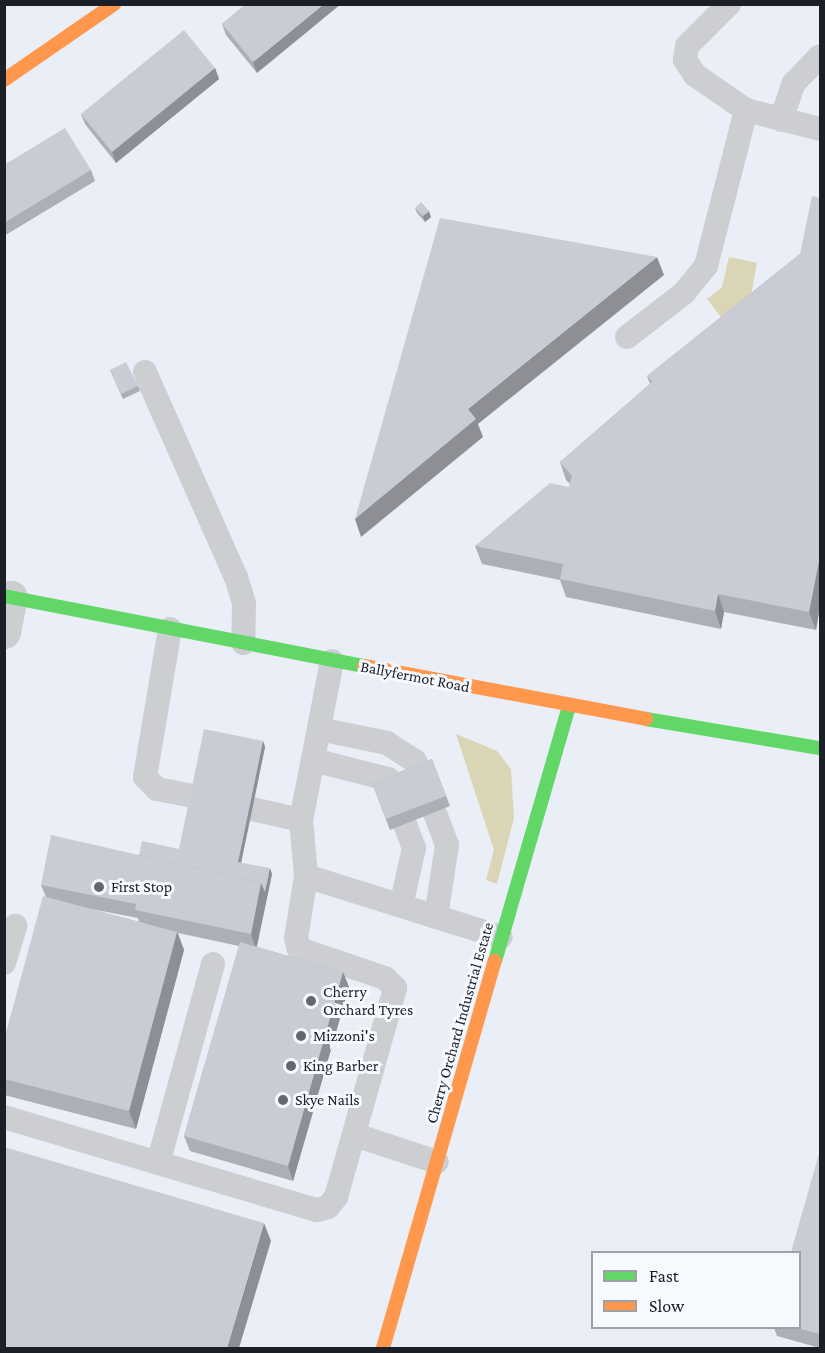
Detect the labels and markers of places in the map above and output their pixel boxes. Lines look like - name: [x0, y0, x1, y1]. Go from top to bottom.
- place label: First Stop: [111, 877, 172, 897]
- marker: First Stop: [92, 880, 106, 894]
- place label: Cherry Orchard Tyres: [323, 982, 413, 1020]
- marker: Cherry Orchard Tyres: [304, 994, 318, 1008]
- place label: Mizzoni's: [313, 1026, 375, 1046]
- marker: Mizzoni's: [294, 1029, 308, 1043]
- place label: King Barber: [303, 1056, 378, 1076]
- marker: King Barber: [284, 1059, 298, 1073]
- place label: Skye Nails: [295, 1090, 360, 1110]
- marker: Skye Nails: [276, 1093, 290, 1107]

